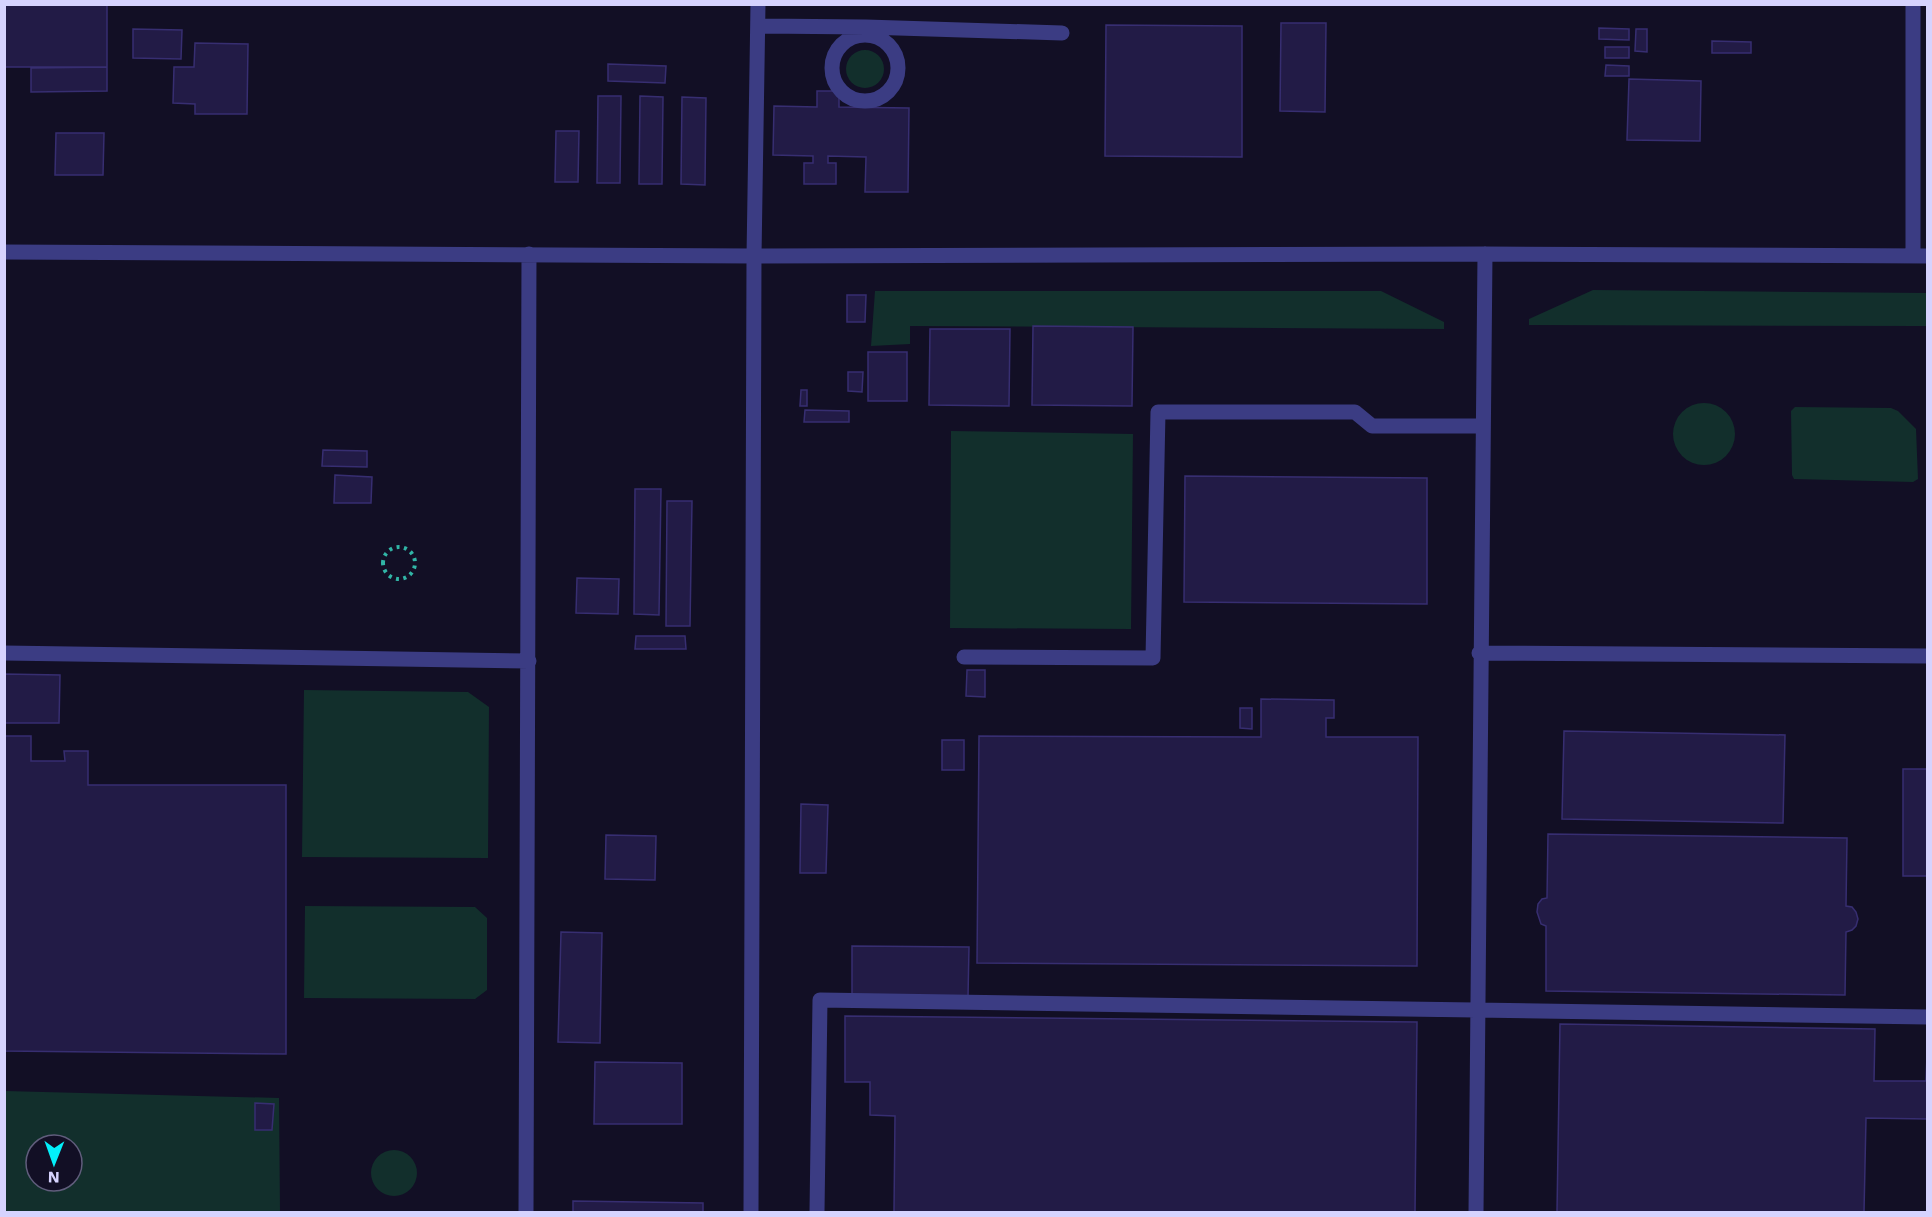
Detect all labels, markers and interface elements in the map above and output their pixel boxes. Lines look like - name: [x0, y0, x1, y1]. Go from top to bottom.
- north arrow: [24, 1133, 84, 1193]
- text: N: [48, 1168, 60, 1187]

